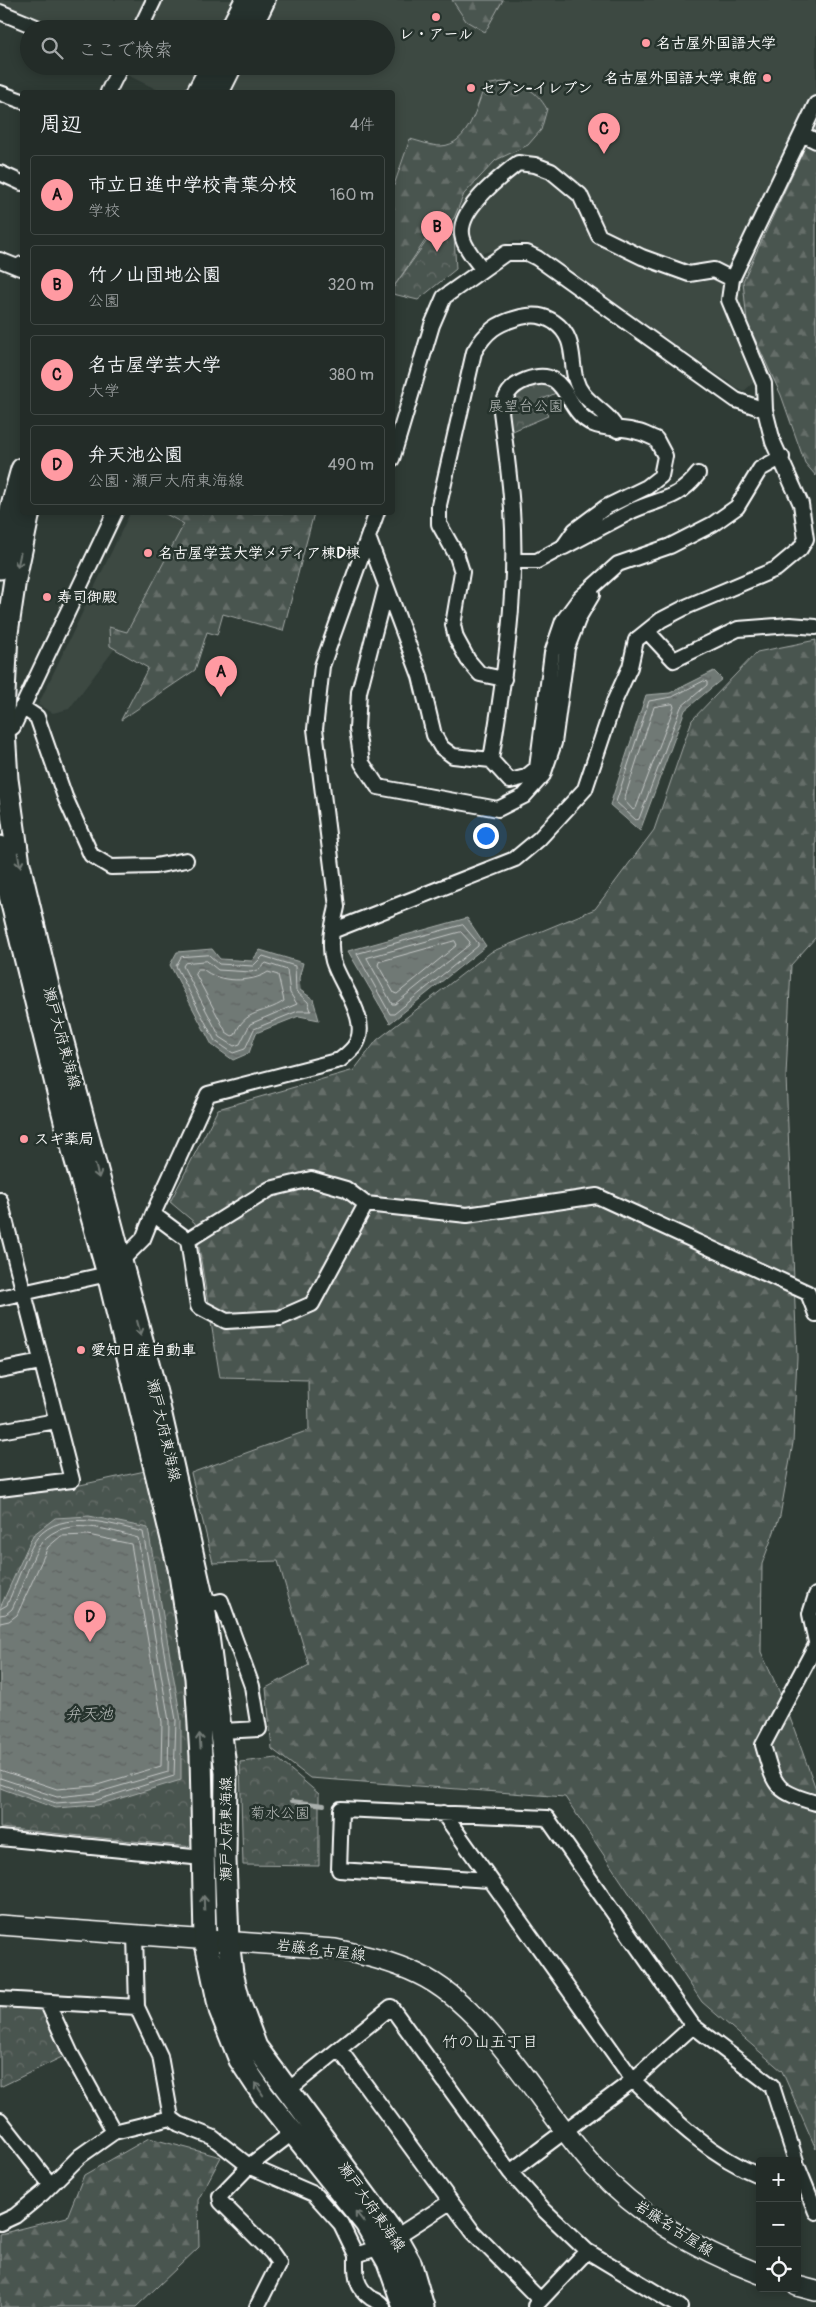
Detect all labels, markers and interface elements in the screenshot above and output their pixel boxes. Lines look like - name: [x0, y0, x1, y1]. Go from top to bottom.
- marker: レ・アール: [430, 11, 442, 23]
- search box: [20, 20, 395, 75]
- place label: レ・アール: [399, 25, 473, 44]
- icon: search: [38, 34, 66, 62]
- place label: 名古屋外国語大学: [656, 34, 776, 53]
- marker: 名古屋外国語大学: [640, 37, 652, 49]
- text: ここで検索: [78, 38, 173, 62]
- place label: 名古屋外国語大学 東館: [604, 69, 757, 88]
- marker: 名古屋外国語大学 東館: [761, 72, 773, 84]
- place label: セブン-イレブン: [481, 79, 592, 98]
- marker: セブン-イレブン: [465, 82, 477, 94]
- text: 周辺: [40, 111, 82, 138]
- pin: C: [588, 113, 620, 154]
- text: 4件: [350, 115, 375, 135]
- text: 市立日進中学校青葉分校: [88, 173, 297, 197]
- text: A: [52, 185, 62, 205]
- text: 160 m: [330, 185, 374, 205]
- text: 学校: [88, 201, 120, 221]
- pin: B: [421, 211, 453, 252]
- text: 竹ノ山団地公園: [88, 263, 221, 287]
- text: B: [52, 275, 62, 295]
- text: 320 m: [328, 275, 374, 295]
- text: 公園: [88, 291, 120, 311]
- text: 名古屋学芸大学: [88, 353, 221, 377]
- text: C: [52, 365, 62, 385]
- text: 380 m: [328, 365, 374, 385]
- text: 大学: [88, 381, 120, 401]
- park label: 展望台公園: [488, 397, 564, 416]
- text: 弁天池公園: [88, 443, 183, 467]
- text: D: [52, 455, 62, 475]
- text: 490 m: [328, 455, 374, 475]
- text: 公園 · 瀬戸大府東海線: [88, 471, 244, 491]
- place label: 名古屋学芸大学メディア棟D棟: [158, 544, 361, 563]
- marker: 名古屋学芸大学メディア棟D棟: [142, 547, 154, 559]
- one-way arrow: [14, 552, 23, 568]
- place label: 寿司御殿: [57, 588, 117, 607]
- marker: 寿司御殿: [41, 591, 53, 603]
- pin: A: [205, 656, 237, 697]
- your location: [473, 823, 499, 849]
- one-way arrow: [14, 852, 24, 868]
- street label: 瀬戸大府東海線: [39, 985, 84, 1091]
- place label: スギ薬局: [34, 1130, 94, 1149]
- marker: スギ薬局: [18, 1133, 30, 1145]
- one-way arrow: [93, 1162, 102, 1178]
- one-way arrow: [134, 1319, 144, 1335]
- place label: 愛知日産自動車: [91, 1341, 196, 1360]
- marker: 愛知日産自動車: [75, 1344, 87, 1356]
- street label: 瀬戸大府東海線: [142, 1377, 185, 1483]
- pin: D: [74, 1601, 106, 1642]
- water label: 弁天池: [65, 1704, 114, 1724]
- one-way arrow: [196, 1733, 205, 1749]
- street label: 瀬戸大府東海線: [217, 1776, 236, 1882]
- park label: 菊水公園: [250, 1804, 310, 1823]
- one-way arrow: [199, 1895, 209, 1912]
- street label: 岩藤名古屋線: [275, 1936, 367, 1965]
- district label: 竹の山五丁目: [442, 2032, 538, 2052]
- one-way arrow: [254, 2083, 264, 2097]
- map controls: [756, 2157, 801, 2292]
- button: +: [756, 2157, 801, 2202]
- street label: 瀬戸大府東海線: [334, 2159, 409, 2256]
- street label: 岩藤名古屋線: [631, 2196, 717, 2261]
- button: −: [756, 2202, 801, 2247]
- one-way arrow: [355, 2210, 366, 2223]
- button: locate: [756, 2247, 801, 2292]

